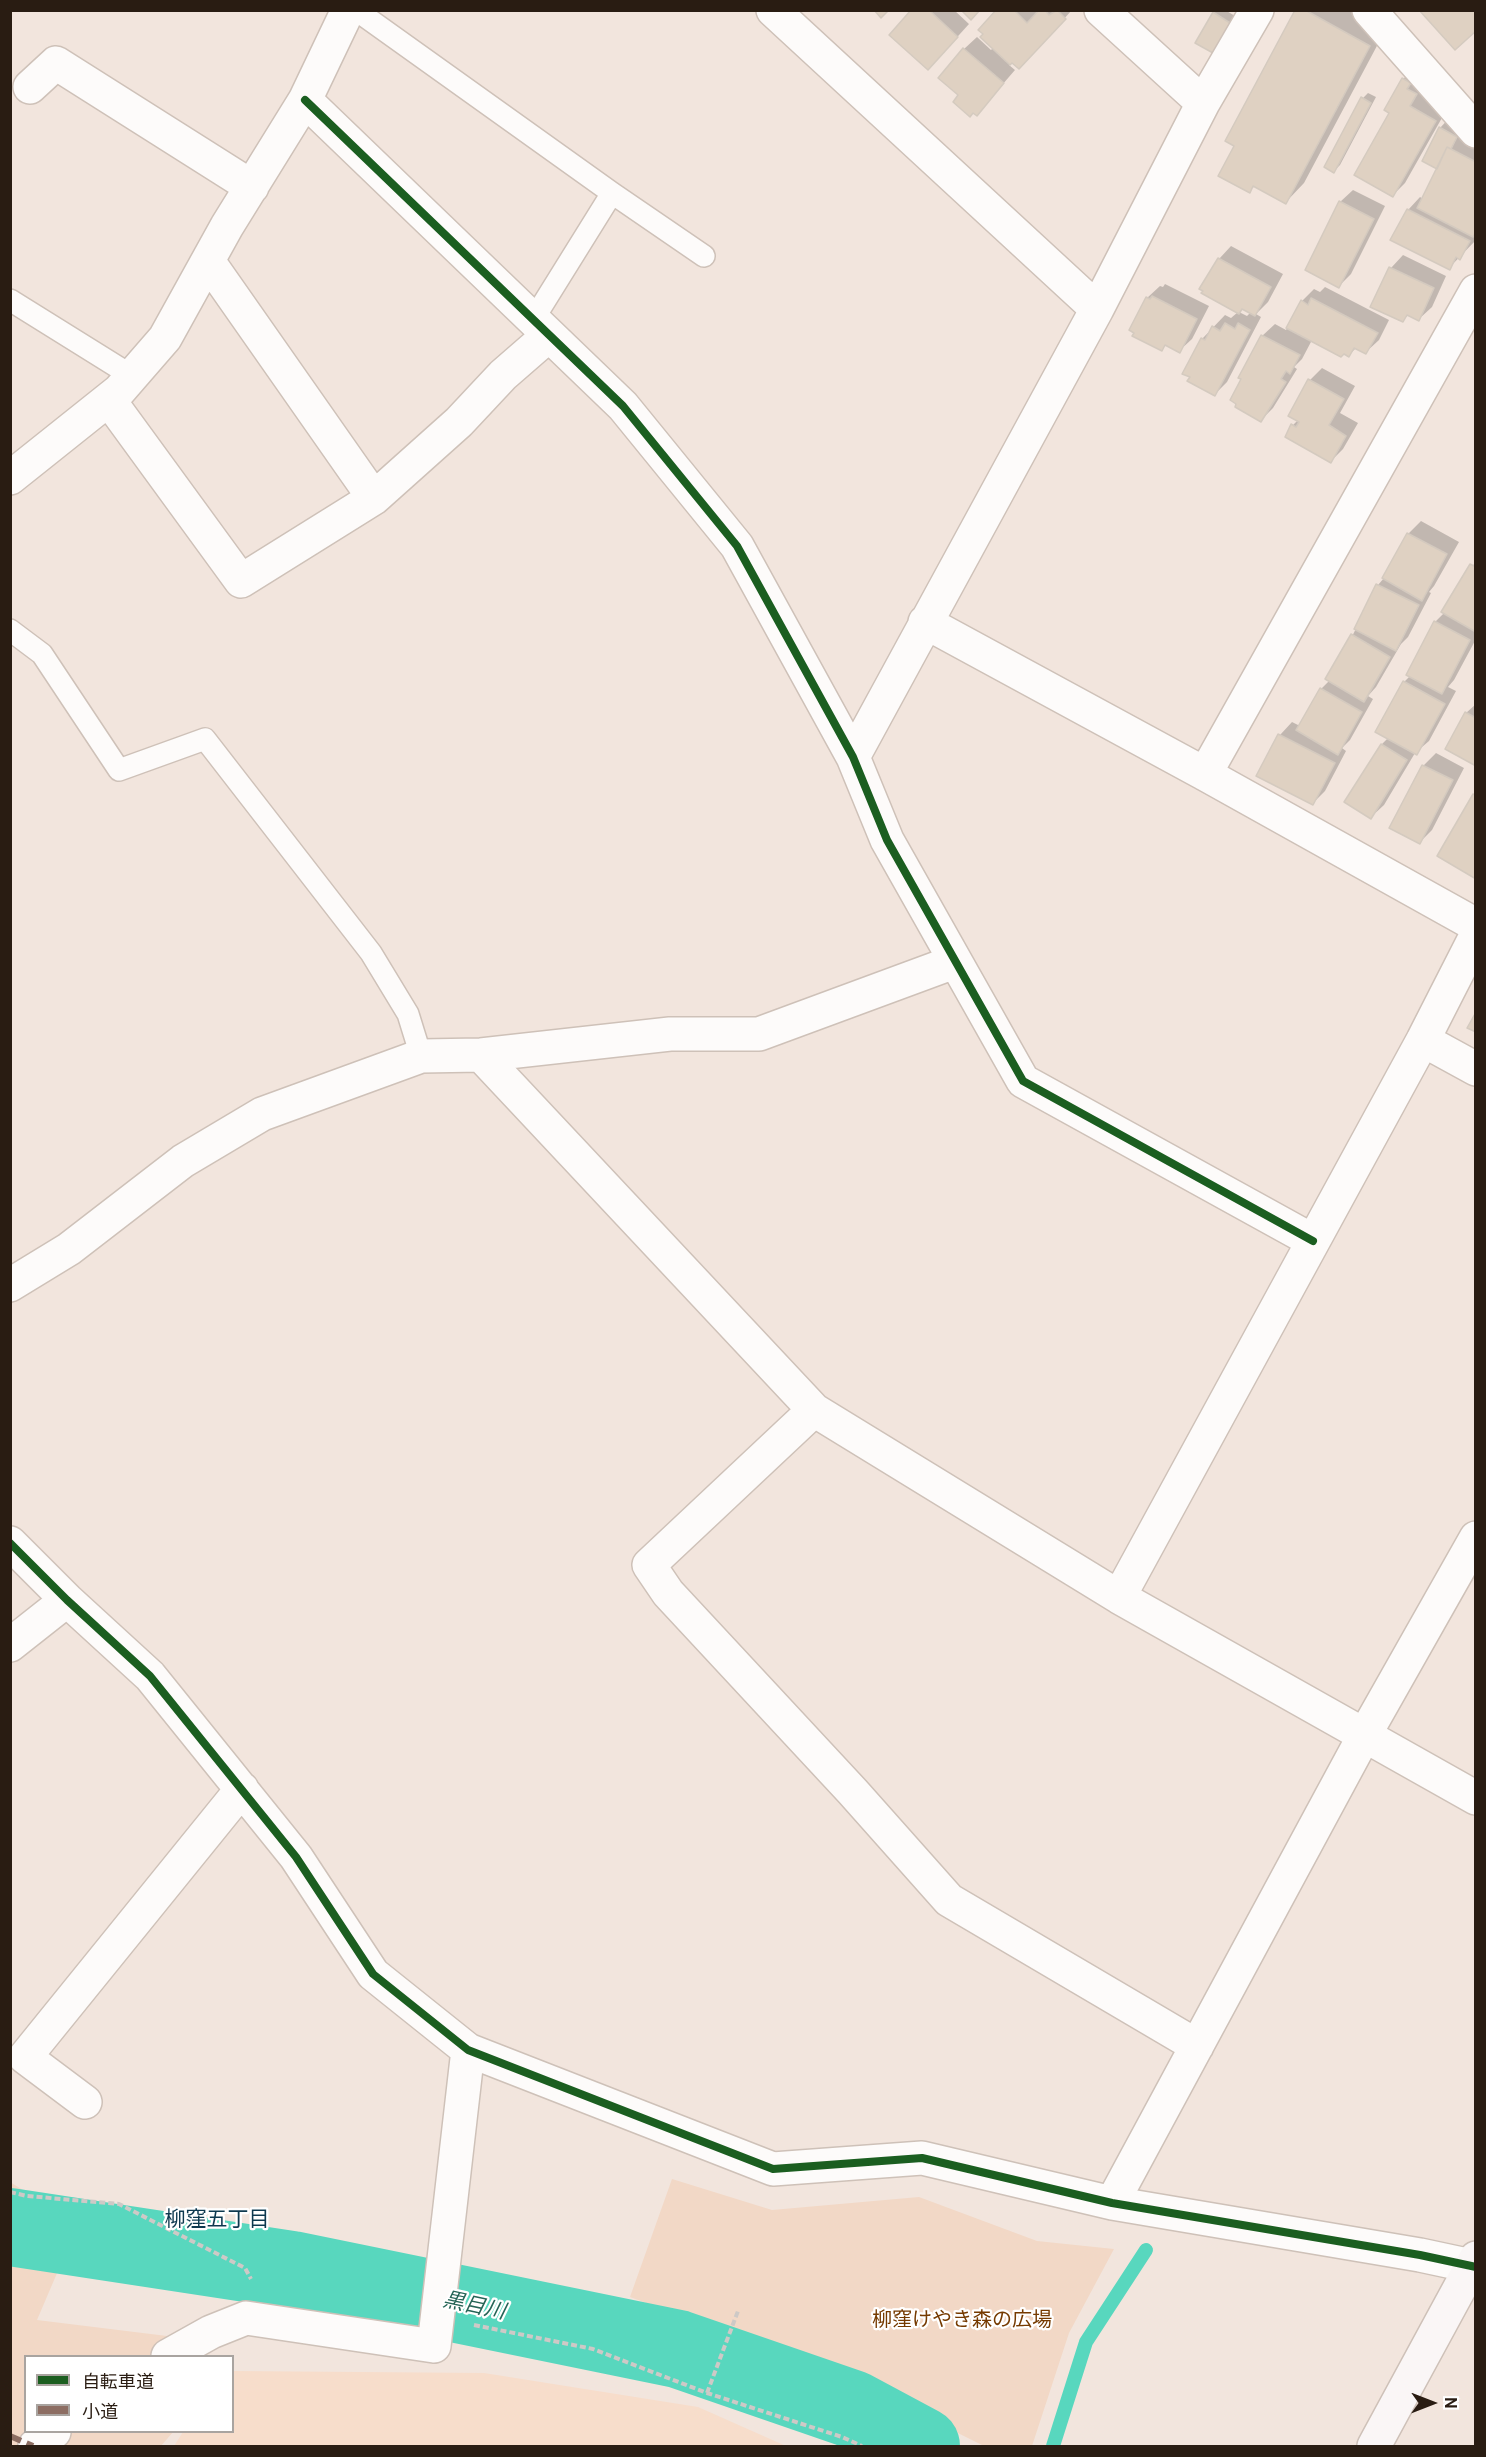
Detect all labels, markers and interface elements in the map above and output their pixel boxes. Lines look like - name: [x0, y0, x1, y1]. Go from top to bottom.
- district label: 柳窪五丁目: [165, 2208, 269, 2234]
- water label: 黒目川: [441, 2288, 507, 2326]
- park label: 柳窪けやき森の広場: [872, 2309, 1052, 2333]
- legend: [24, 2355, 234, 2433]
- text: 自転車道: [82, 2371, 154, 2392]
- north arrow: [1402, 2373, 1462, 2433]
- text: N: [1441, 2397, 1460, 2409]
- text: 小道: [82, 2401, 118, 2422]

